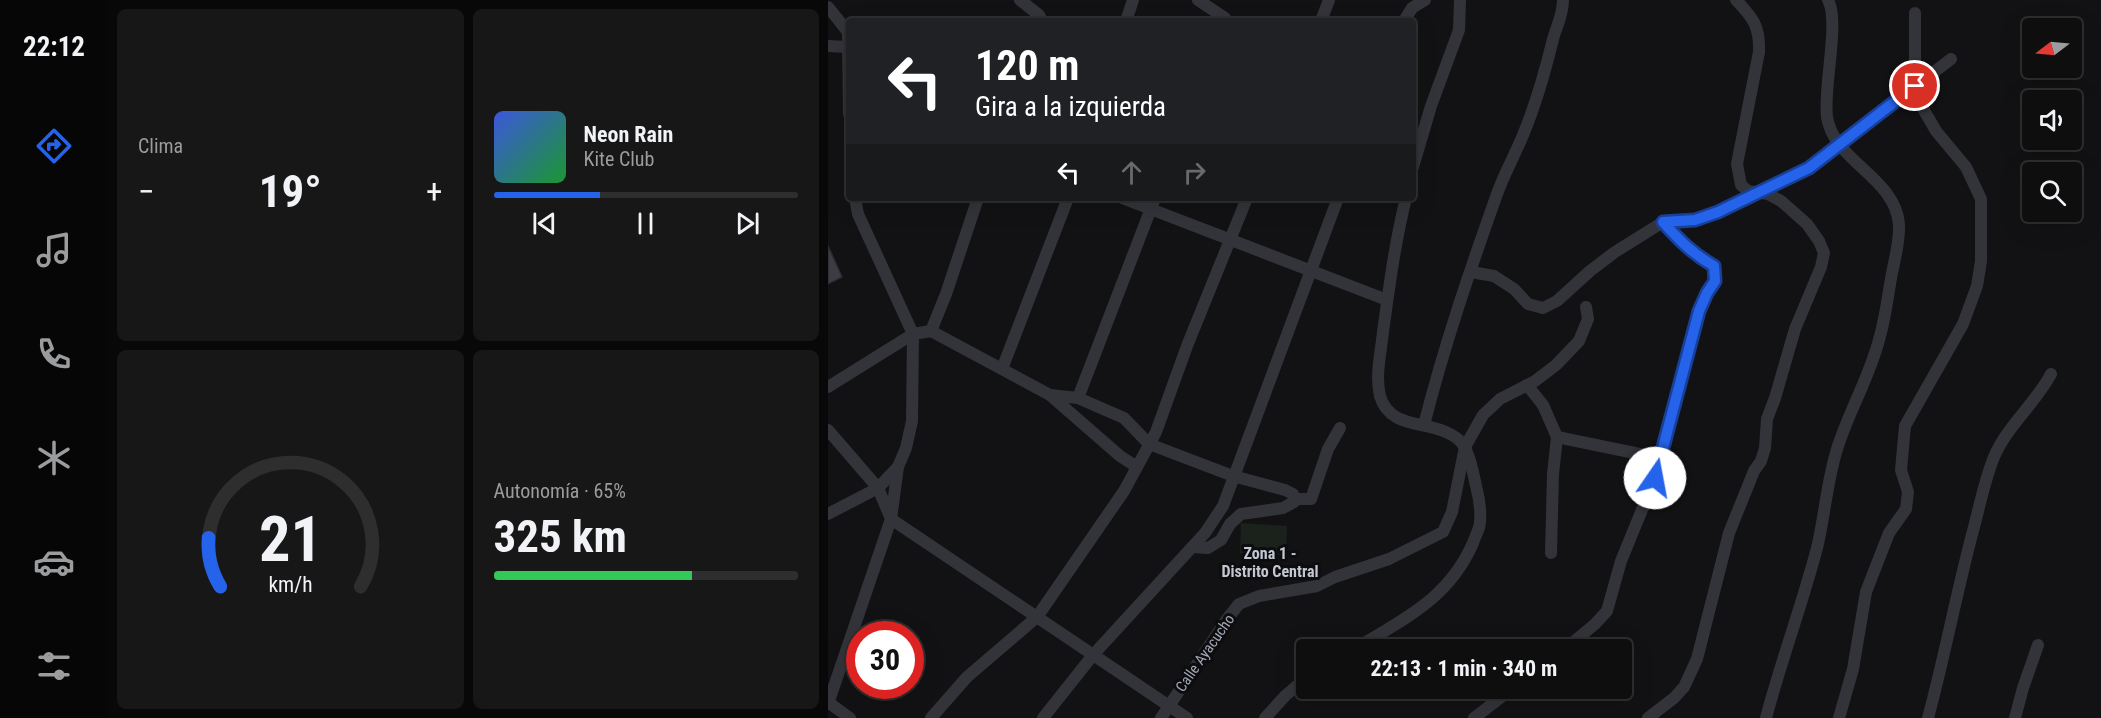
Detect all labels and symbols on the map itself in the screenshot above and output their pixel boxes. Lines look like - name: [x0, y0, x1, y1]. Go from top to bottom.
- north arrow: [2022, 18, 2082, 78]
- pin: [1889, 60, 1940, 111]
- position arrow: [1623, 446, 1687, 510]
- district label: Zona 1 - Distrito Central: [1221, 544, 1319, 581]
- street label: Calle Ayacucho: [1172, 611, 1238, 695]
- speed limit sign: 30: [846, 621, 924, 699]

